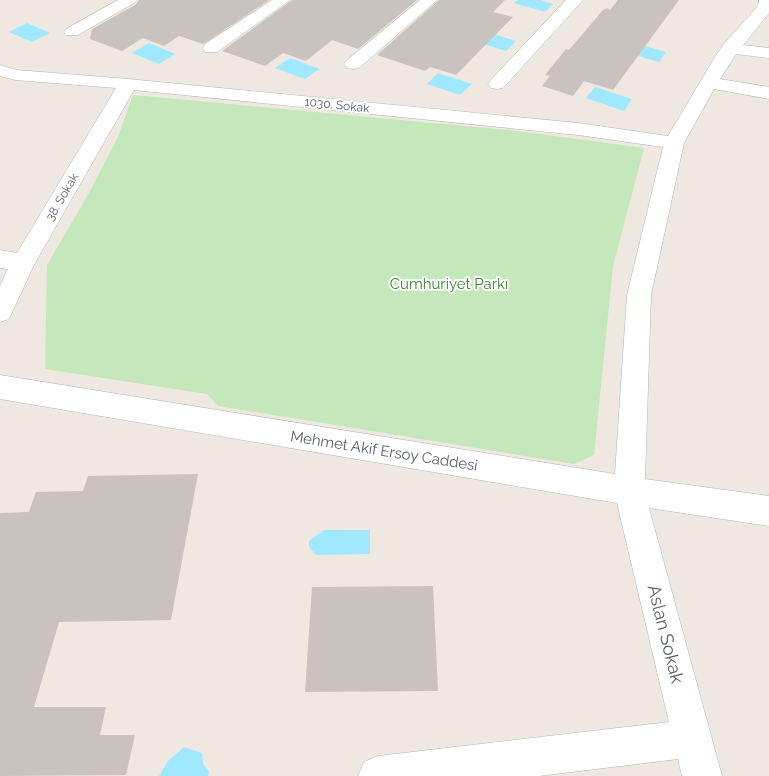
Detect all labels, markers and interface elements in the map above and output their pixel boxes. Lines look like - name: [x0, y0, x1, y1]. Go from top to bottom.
- street label: 1030. Sokak: [304, 95, 371, 115]
- street label: 38. Sokak: [43, 170, 82, 223]
- park label: Cumhuriyet Parkı: [390, 275, 508, 293]
- street label: Mehmet Akif Ersoy Caddesi: [289, 427, 479, 475]
- street label: Aslan Sokak: [644, 582, 689, 686]

